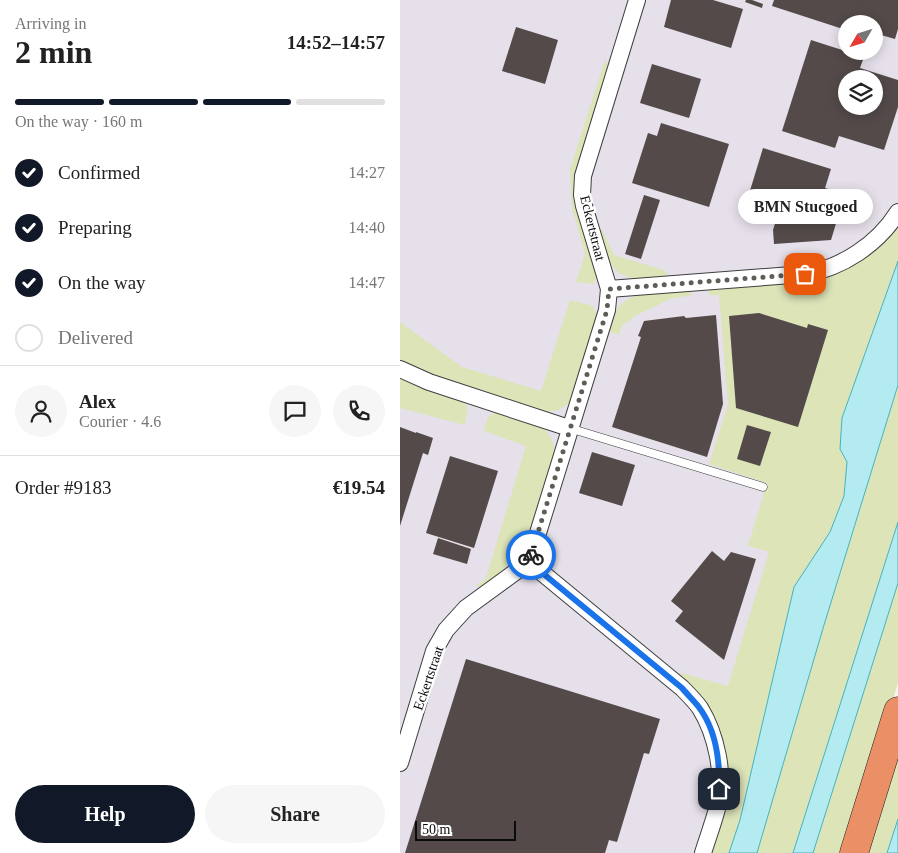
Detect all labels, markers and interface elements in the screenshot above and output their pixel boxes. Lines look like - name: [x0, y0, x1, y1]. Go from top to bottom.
- text: Arriving in: [15, 15, 87, 32]
- north arrow: [838, 15, 882, 60]
- map controls: [838, 15, 883, 115]
- text: 14:52–14:57: [287, 32, 385, 53]
- text: 2 min: [15, 34, 92, 70]
- button: layers: [838, 70, 883, 115]
- text: On the way · 160 m: [15, 113, 143, 130]
- icon: check: [15, 159, 43, 187]
- text: Confirmed: [58, 162, 140, 183]
- text: 14:27: [349, 164, 385, 181]
- callout: BMN Stucgoed: [738, 189, 872, 224]
- street label: Eckertstraat: [577, 194, 608, 262]
- text: BMN Stucgoed: [754, 198, 857, 215]
- icon: check: [15, 214, 43, 242]
- text: Preparing: [58, 217, 132, 238]
- text: 14:40: [349, 219, 385, 236]
- pin: [784, 253, 826, 295]
- icon: bag: [791, 260, 819, 288]
- icon: check: [15, 269, 43, 297]
- text: On the way: [58, 272, 146, 293]
- text: 14:47: [349, 274, 385, 291]
- text: Delivered: [58, 327, 133, 348]
- button: person: [15, 385, 67, 437]
- button: chat: [269, 385, 321, 437]
- button: phone: [333, 385, 385, 437]
- text: Alex: [79, 391, 116, 412]
- text: Courier · 4.6: [79, 413, 161, 430]
- text: Order #9183: [15, 477, 112, 498]
- text: €19.54: [333, 477, 385, 498]
- courier: [506, 530, 556, 580]
- icon: bike: [517, 541, 545, 569]
- street label: Eckertstraat: [410, 644, 446, 712]
- pin: [698, 768, 740, 810]
- icon: home: [705, 775, 733, 803]
- button: Help: [15, 785, 195, 843]
- button: Share: [205, 785, 385, 843]
- scale bar: [415, 818, 516, 841]
- text: 50 m: [422, 822, 450, 837]

